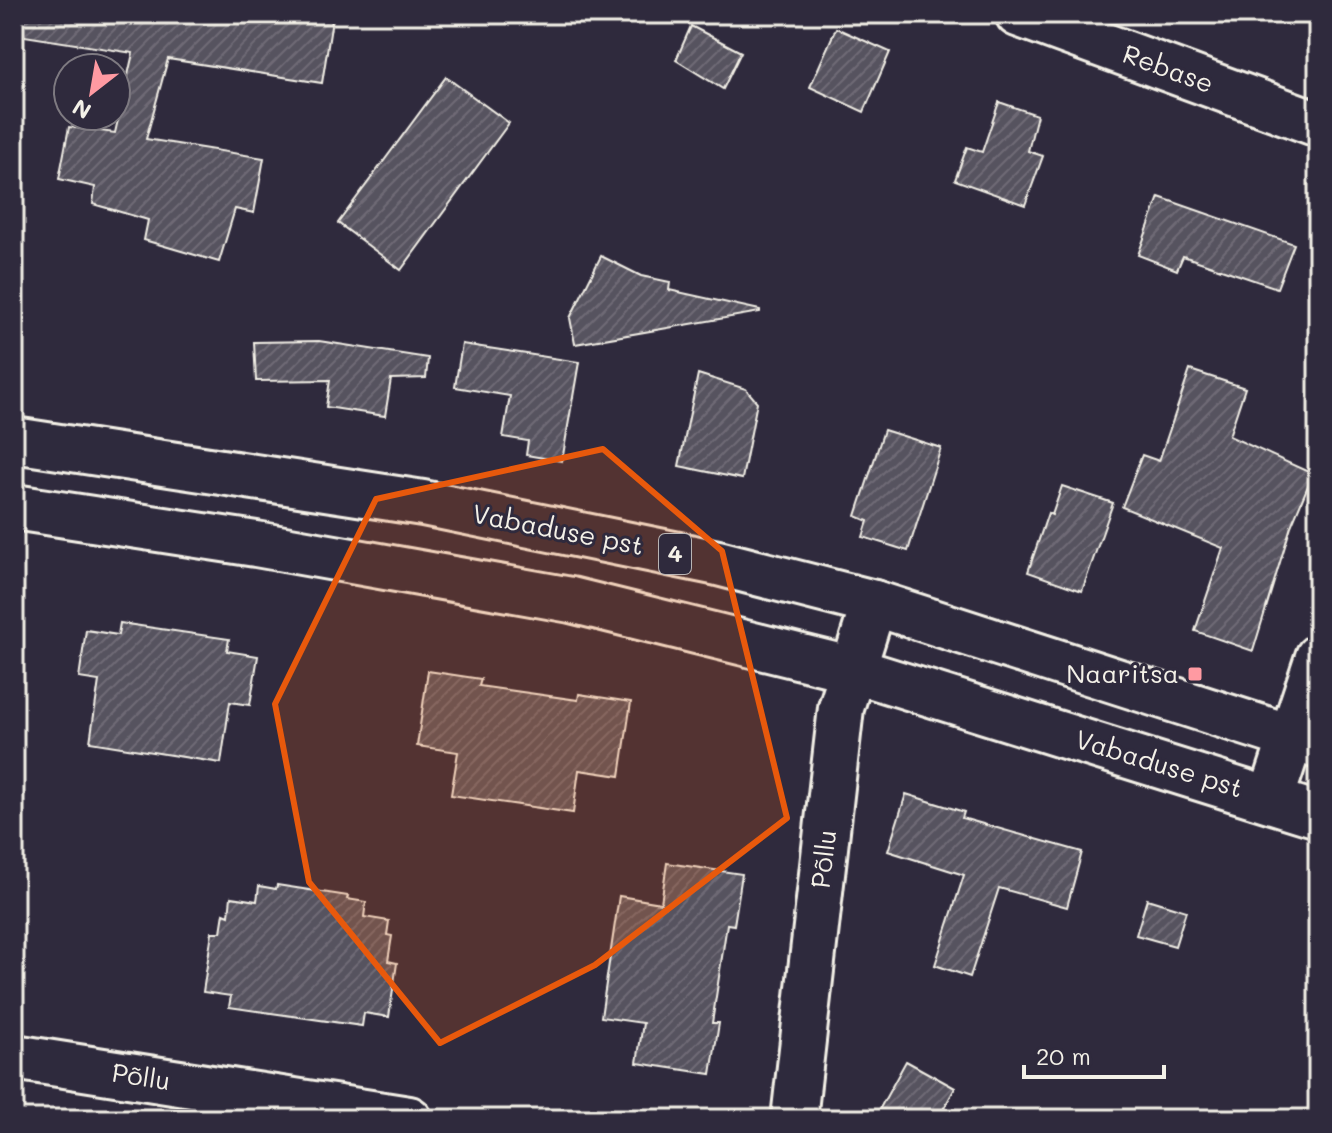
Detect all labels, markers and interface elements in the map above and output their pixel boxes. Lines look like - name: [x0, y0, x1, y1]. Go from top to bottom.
- street label: Rebase: [1118, 36, 1218, 100]
- north arrow: [52, 52, 132, 132]
- text: N: [67, 93, 96, 126]
- street label: Vabaduse pst: [470, 496, 647, 562]
- road number: 4: [659, 534, 691, 574]
- place label: Naaritsa: [1066, 656, 1179, 690]
- marker: Naaritsa: [1186, 665, 1204, 683]
- street label: Vabaduse pst: [1071, 721, 1247, 805]
- street label: Põllu: [803, 828, 843, 890]
- scale bar: [1024, 1029, 1164, 1079]
- text: 20 m: [1036, 1040, 1091, 1071]
- street label: Põllu: [110, 1055, 173, 1097]

